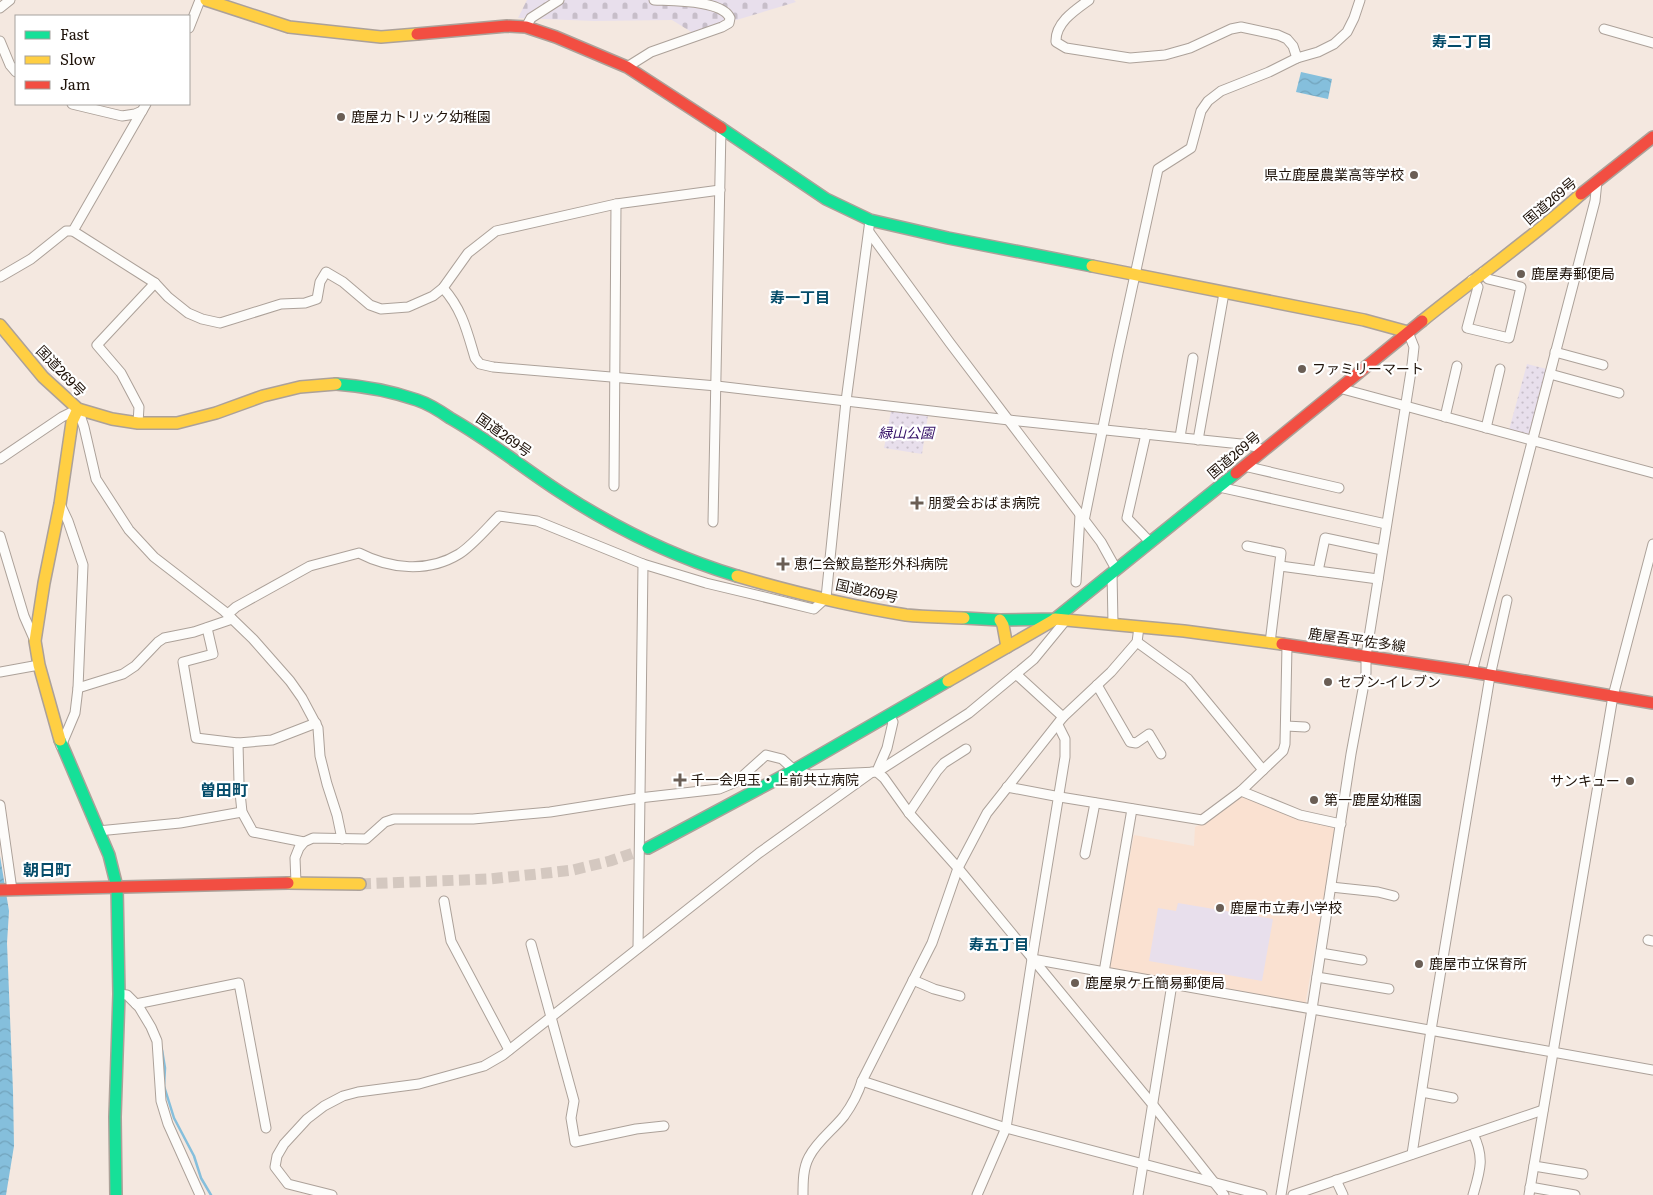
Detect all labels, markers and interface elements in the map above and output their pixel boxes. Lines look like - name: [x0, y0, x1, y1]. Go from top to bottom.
- legend: [15, 15, 190, 105]
- text: Fast: [60, 22, 89, 45]
- district label: 寿二丁目: [1432, 29, 1492, 52]
- text: Slow: [60, 47, 95, 70]
- text: Jam: [60, 72, 91, 95]
- place label: 鹿屋カトリック幼稚園: [351, 106, 491, 126]
- marker: 鹿屋カトリック幼稚園: [335, 111, 347, 123]
- place label: 県立鹿屋農業高等学校: [1264, 164, 1404, 184]
- marker: 県立鹿屋農業高等学校: [1408, 169, 1420, 181]
- street label: 国道269号: [1518, 172, 1580, 228]
- place label: 鹿屋寿郵便局: [1531, 263, 1615, 283]
- marker: 鹿屋寿郵便局: [1515, 268, 1527, 280]
- district label: 寿一丁目: [770, 285, 830, 308]
- street label: 国道269号: [32, 340, 91, 400]
- place label: ファミリーマート: [1312, 358, 1424, 378]
- marker: ファミリーマート: [1296, 363, 1308, 375]
- street label: 国道269号: [473, 408, 537, 461]
- park label: 緑山公園: [878, 422, 936, 442]
- street label: 国道269号: [1202, 426, 1264, 482]
- place label: 朋愛会おばま病院: [928, 492, 1040, 512]
- marker: 朋愛会おばま病院: [910, 496, 924, 510]
- place label: 恵仁会鮫島整形外科病院: [794, 553, 948, 573]
- marker: 恵仁会鮫島整形外科病院: [776, 557, 790, 571]
- street label: 国道269号: [834, 574, 901, 606]
- street label: 鹿屋吾平佐多線: [1307, 622, 1407, 656]
- place label: セブン-イレブン: [1338, 671, 1441, 691]
- marker: セブン-イレブン: [1322, 676, 1334, 688]
- place label: 千一会児玉・上前共立病院: [691, 769, 859, 789]
- place label: サンキュー: [1550, 770, 1620, 790]
- marker: 千一会児玉・上前共立病院: [673, 773, 687, 787]
- marker: サンキュー: [1624, 775, 1636, 787]
- district label: 曽田町: [200, 777, 248, 801]
- place label: 第一鹿屋幼稚園: [1324, 789, 1422, 809]
- marker: 第一鹿屋幼稚園: [1308, 794, 1320, 806]
- district label: 朝日町: [23, 857, 71, 881]
- place label: 鹿屋市立寿小学校: [1230, 897, 1342, 917]
- marker: 鹿屋市立寿小学校: [1214, 902, 1226, 914]
- district label: 寿五丁目: [969, 932, 1029, 955]
- place label: 鹿屋市立保育所: [1429, 953, 1527, 973]
- marker: 鹿屋市立保育所: [1413, 958, 1425, 970]
- place label: 鹿屋泉ケ丘簡易郵便局: [1085, 972, 1225, 992]
- marker: 鹿屋泉ケ丘簡易郵便局: [1069, 977, 1081, 989]

